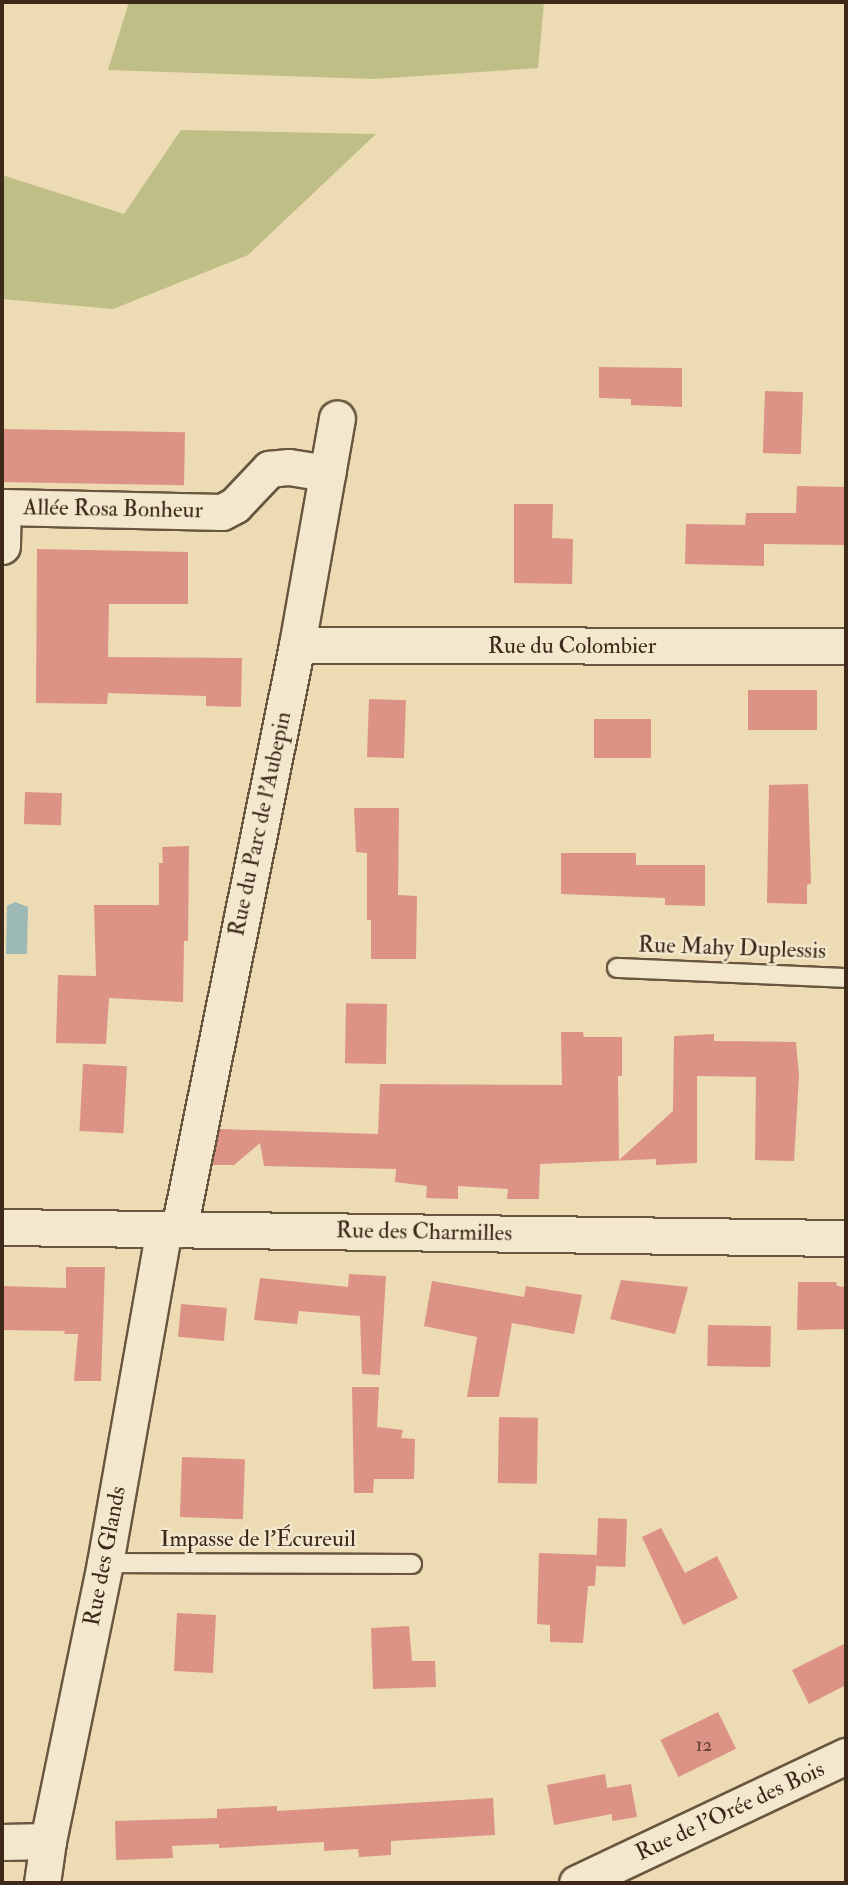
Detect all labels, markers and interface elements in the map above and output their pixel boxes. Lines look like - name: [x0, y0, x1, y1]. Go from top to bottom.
- street label: Allée Rosa Bonheur: [23, 494, 203, 524]
- street label: Rue du Colombier: [488, 632, 656, 660]
- street label: Rue du Parc de l'Aubepin: [223, 709, 297, 939]
- street label: Rue Mahy Duplessis: [637, 931, 827, 965]
- street label: Rue des Charmilles: [336, 1217, 512, 1247]
- street label: Rue des Glands: [78, 1484, 132, 1628]
- street label: Impasse de l'Écureuil: [160, 1525, 356, 1553]
- house number: 12: [696, 1735, 712, 1757]
- street label: Rue de l'Orée des Bois: [631, 1755, 829, 1867]

